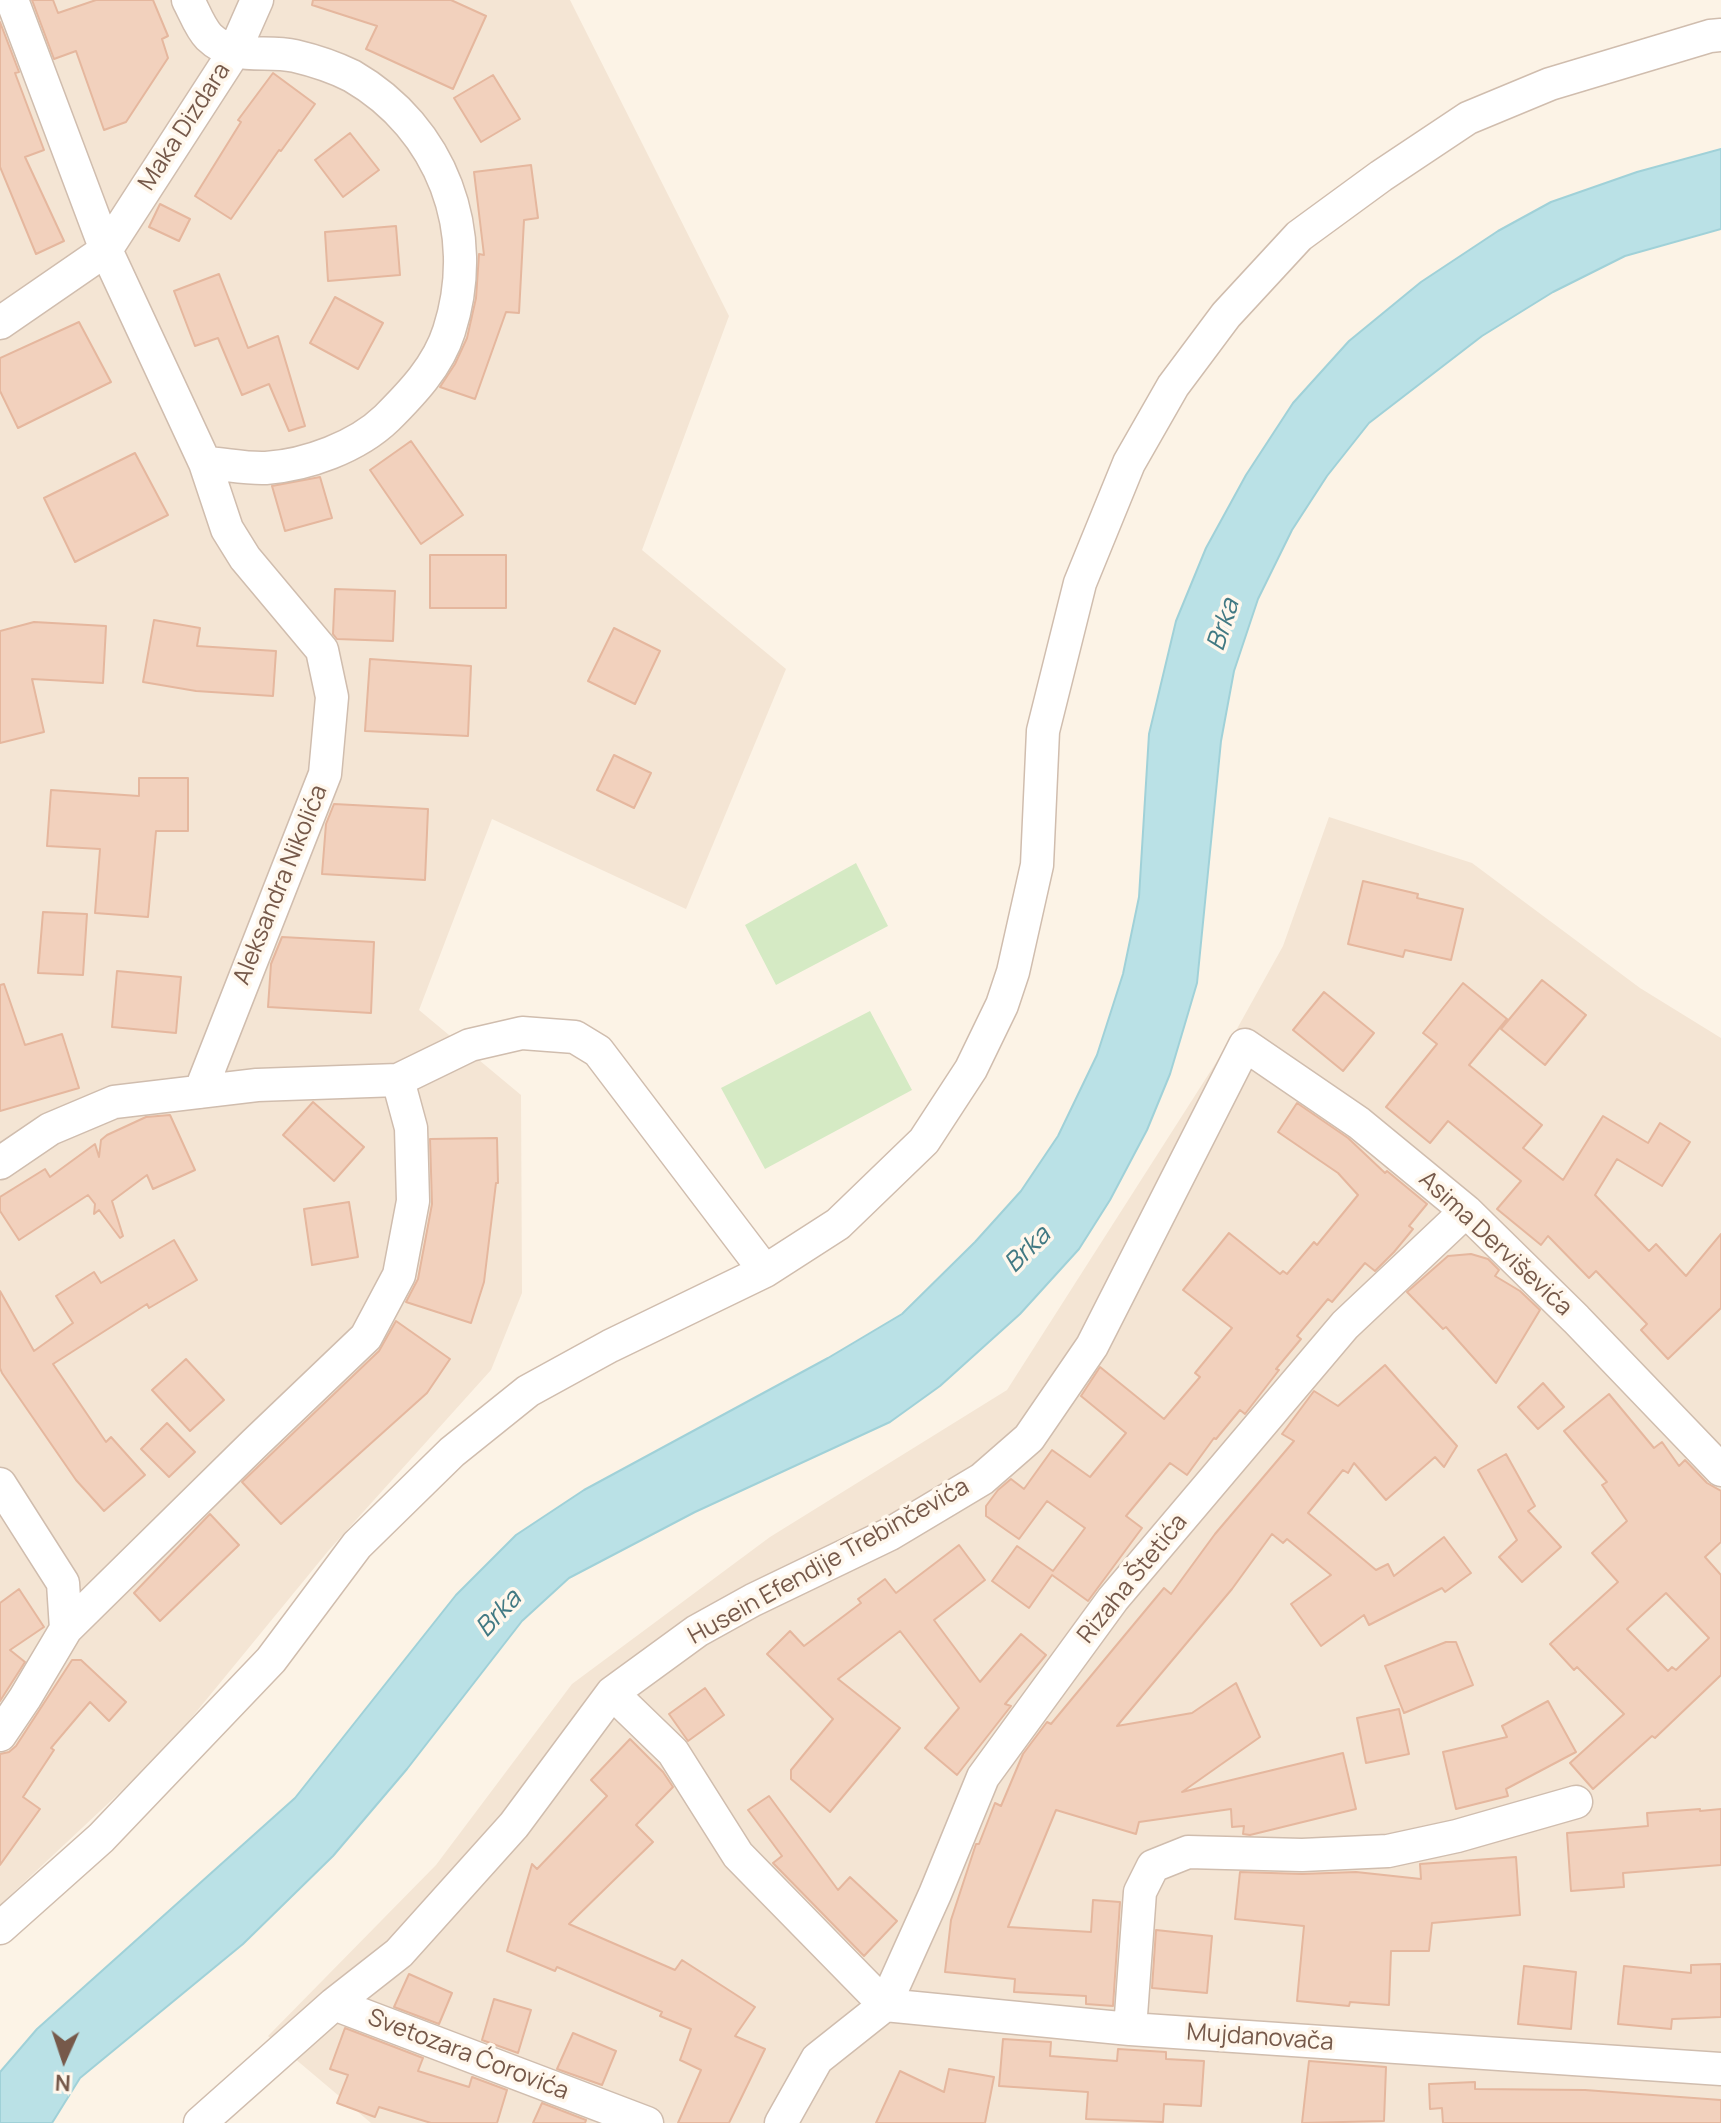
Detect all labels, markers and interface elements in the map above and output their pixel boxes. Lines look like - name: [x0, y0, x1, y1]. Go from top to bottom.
- street label: Maka Dizdara: [133, 58, 237, 196]
- water label: Brka: [1201, 595, 1247, 655]
- street label: Aleksandra Nikolića: [228, 781, 334, 989]
- street label: Asima Derviševića: [1412, 1166, 1578, 1322]
- water label: Brka: [998, 1220, 1058, 1280]
- street label: Husein Efendije Trebinčevića: [684, 1473, 974, 1651]
- street label: Rizaha Štetića: [1072, 1508, 1194, 1650]
- water label: Brka: [470, 1584, 528, 1644]
- street label: Svetozara Ćorovića: [363, 2003, 573, 2107]
- north arrow: [24, 2019, 104, 2099]
- street label: Mujdanovača: [1186, 2019, 1334, 2057]
- text: N: [54, 2068, 71, 2098]

